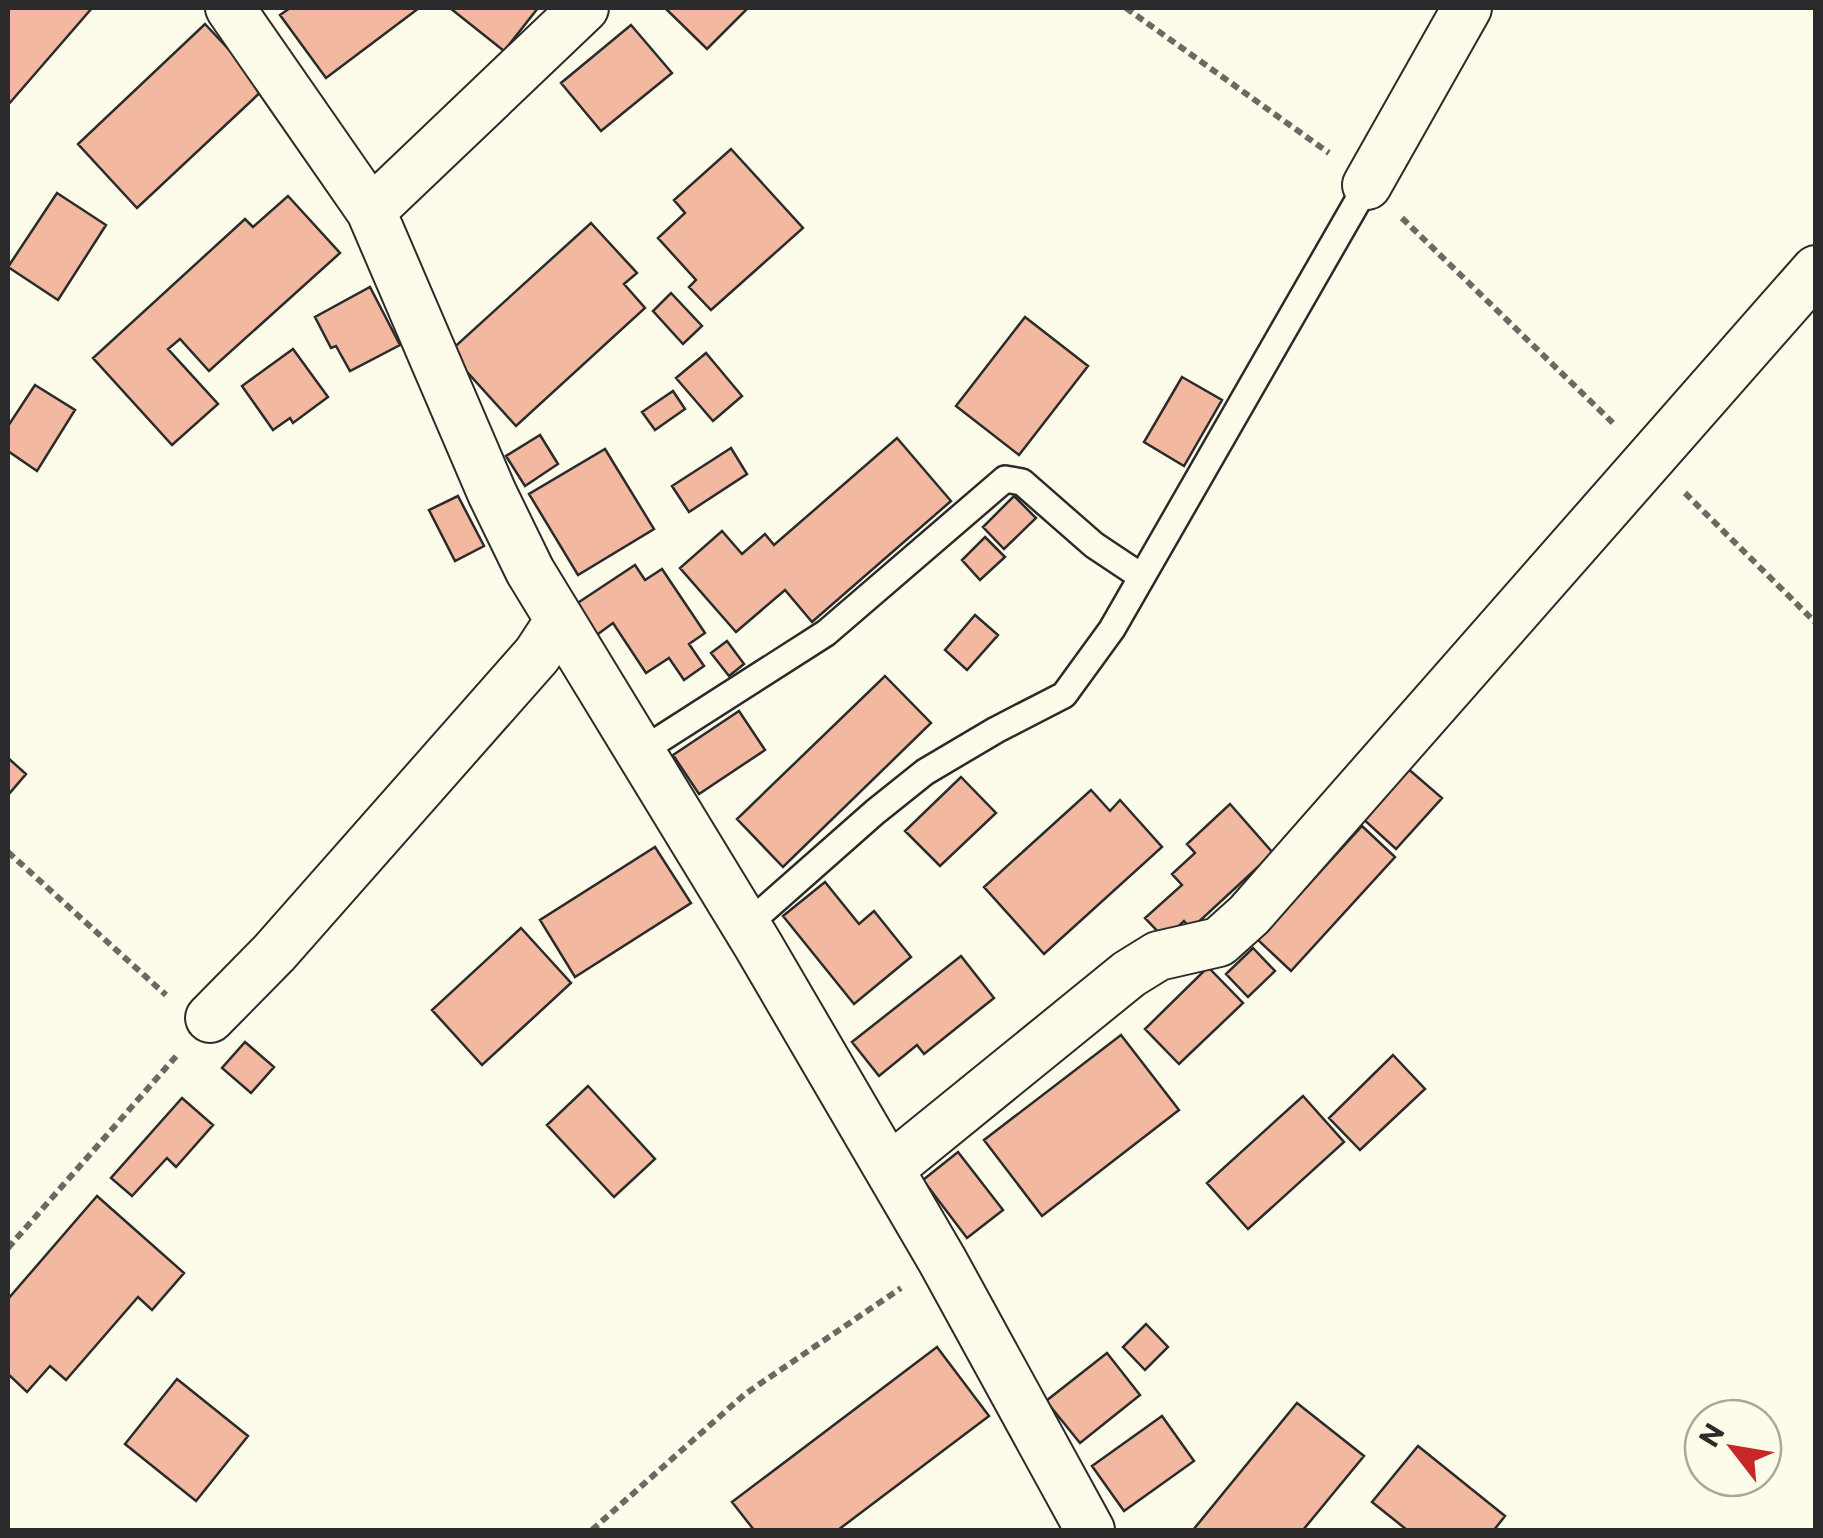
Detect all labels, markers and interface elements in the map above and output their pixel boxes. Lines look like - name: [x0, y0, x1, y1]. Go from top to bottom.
- north arrow: [1683, 1398, 1783, 1498]
- text: N: [1691, 1417, 1731, 1452]

